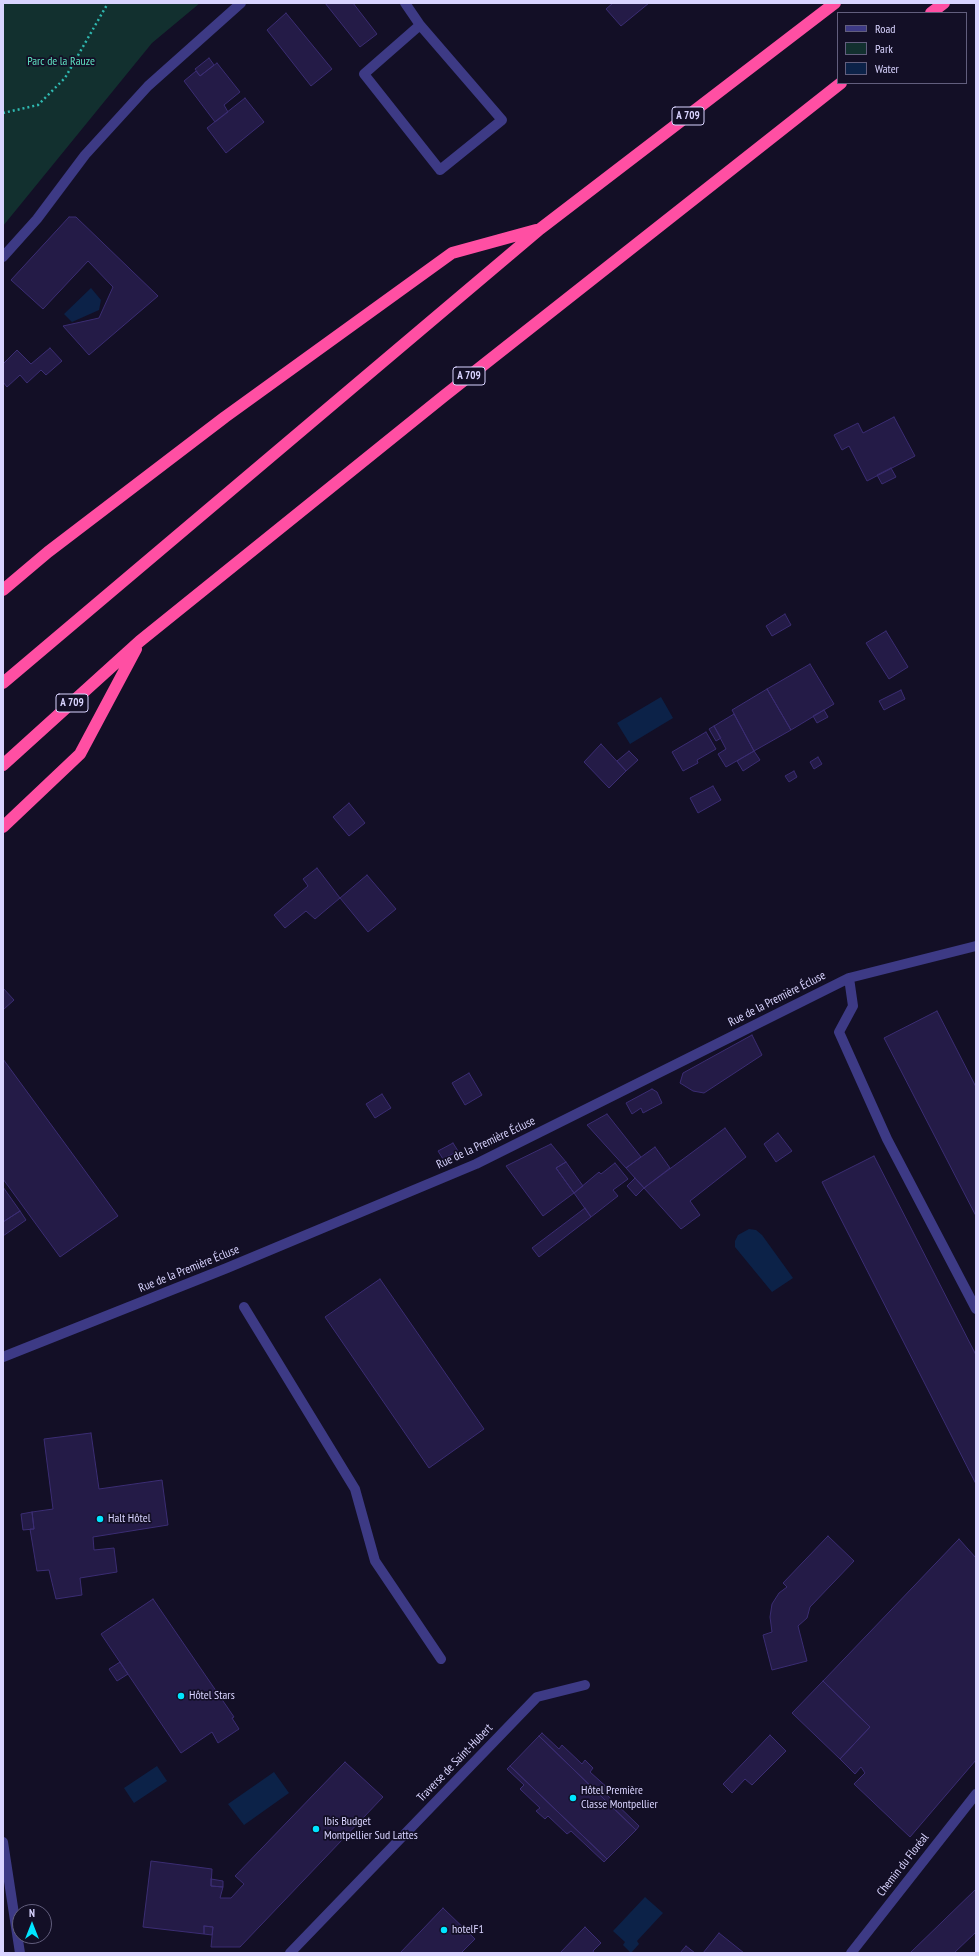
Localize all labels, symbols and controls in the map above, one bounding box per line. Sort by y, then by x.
legend [837,12,967,84]
text: Road [875,21,895,36]
text: Park [875,41,893,56]
park label: Parc de la Rauze [27,55,95,69]
text: Water [875,61,899,76]
road number: A 709 [672,107,704,125]
road number: A 709 [453,367,485,385]
road number: A 709 [56,694,88,712]
street label: Rue de la Première Écluse [726,968,828,1030]
street label: Rue de la Première Écluse [434,1114,538,1172]
street label: Rue de la Première Écluse [137,1242,241,1296]
place label: Halt Hôtel [108,1512,150,1526]
marker: Halt Hôtel [95,1514,105,1524]
place label: Hôtel Stars [189,1689,235,1703]
marker: Hôtel Stars [176,1691,186,1701]
street label: Traverse de Saint-Hubert [414,1721,496,1805]
place label: Hôtel Première Classe Montpellier [581,1784,658,1812]
marker: Hôtel Première Classe Montpellier [568,1793,578,1803]
place label: Ibis Budget Montpellier Sud Lattes [324,1815,418,1843]
marker: Ibis Budget Montpellier Sud Lattes [311,1824,321,1834]
street label: Chemin du Floréal [874,1831,932,1899]
north arrow [12,1904,52,1944]
text: N [29,1906,35,1920]
place label: hotelF1 [452,1923,484,1937]
marker: hotelF1 [439,1925,449,1935]

